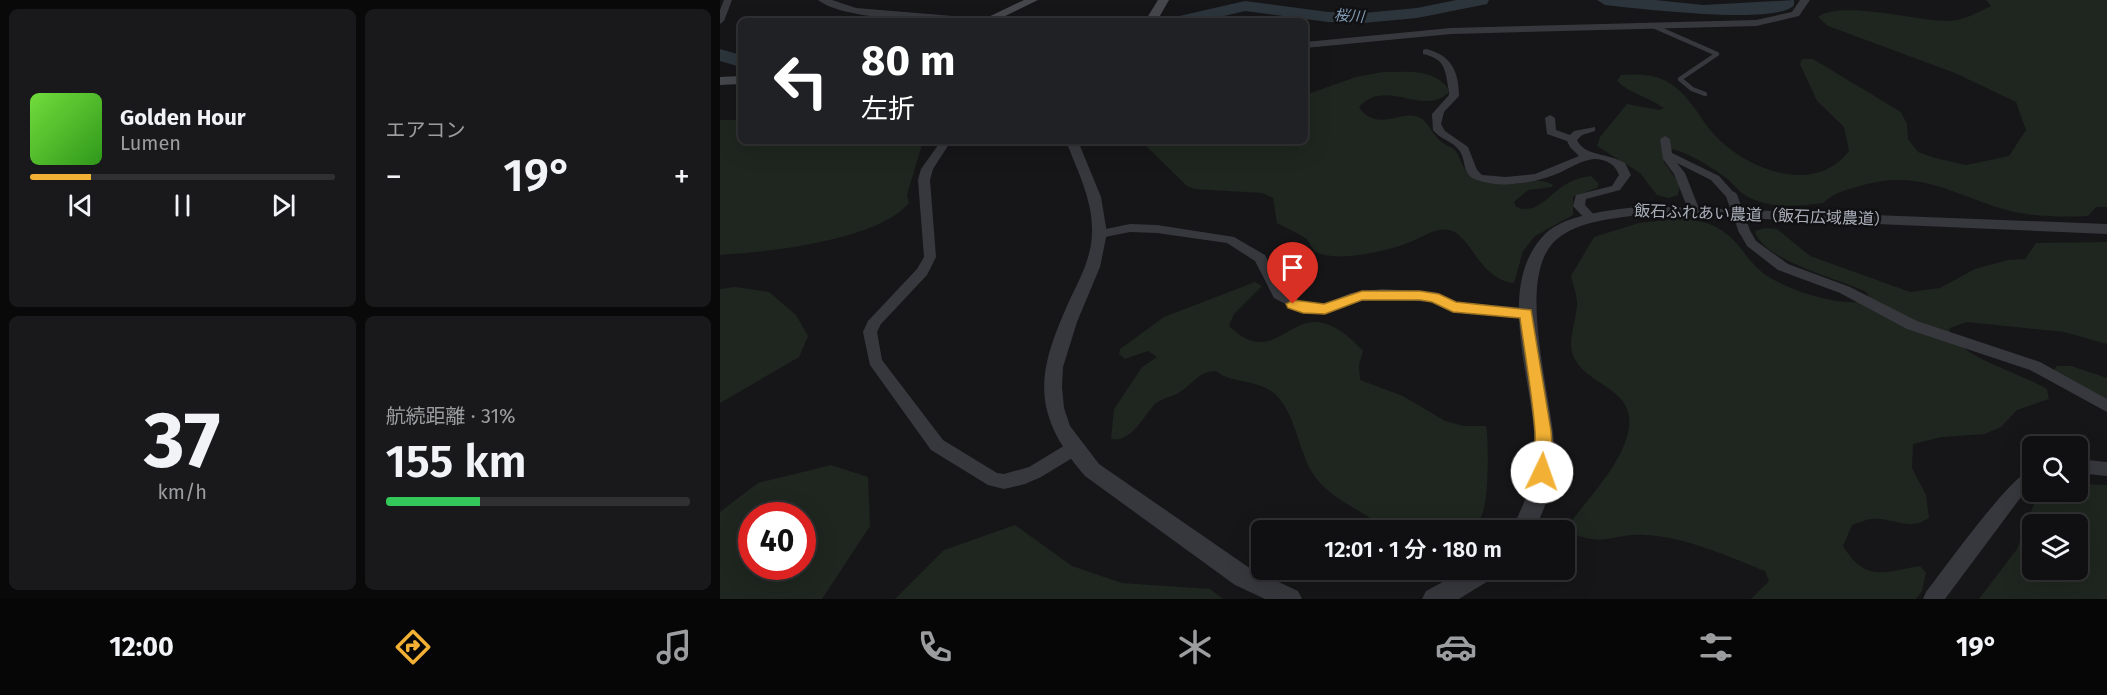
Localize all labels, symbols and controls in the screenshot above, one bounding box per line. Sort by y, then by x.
water label: 桜川 [1333,6,1367,26]
text: 80 m [861,36,955,86]
icon: left [762,42,840,120]
text: 左折 [861,93,915,125]
text: Golden Hour [120,104,246,131]
text: エアコン [386,118,466,142]
text: Lumen [120,131,181,155]
text: 19° [503,149,572,203]
text: − [386,157,402,197]
text: + [674,157,690,197]
icon: previous [64,189,97,222]
icon: pause [166,189,199,222]
icon: next [267,189,300,222]
street label: 飯石ふれあい農道（飯石広域農道） [1634,201,1890,229]
pin [1267,242,1318,304]
icon: arrive [1276,251,1309,284]
text: 37 [144,394,221,488]
text: 航続距離 · 31% [386,404,516,428]
text: 155 km [386,435,527,489]
map controls [2022,436,2088,580]
button: search [2022,436,2088,502]
position arrow [1510,440,1574,504]
text: km/h [158,480,207,504]
speed limit sign: 40 [738,502,816,580]
button: layers [2022,514,2088,580]
text: 12:01 · 1 分 · 180 m [1324,536,1502,563]
icon: directions [392,626,434,668]
icon: music [653,626,695,668]
icon: phone [914,626,956,668]
icon: climate [1174,626,1216,668]
icon: car [1435,626,1477,668]
icon: filters [1695,626,1737,668]
text: 12:00 [109,631,174,663]
text: 19° [1956,631,1998,663]

